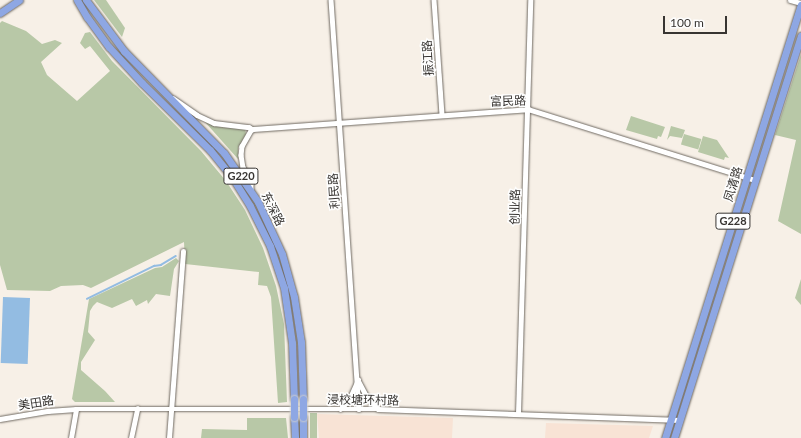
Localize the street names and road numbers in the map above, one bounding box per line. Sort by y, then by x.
street label: 振江路 [420,40,436,76]
street label: 富民路 [490,93,526,109]
street label: 凤清路 [721,165,745,203]
road number: G220 [223,167,259,185]
street label: 利民路 [326,173,342,209]
street label: 创业路 [507,189,523,225]
street label: 东深路 [258,190,288,228]
road number: G228 [715,212,751,230]
street label: 浸校塘环村路 [327,392,399,408]
street label: 美田路 [17,393,55,413]

